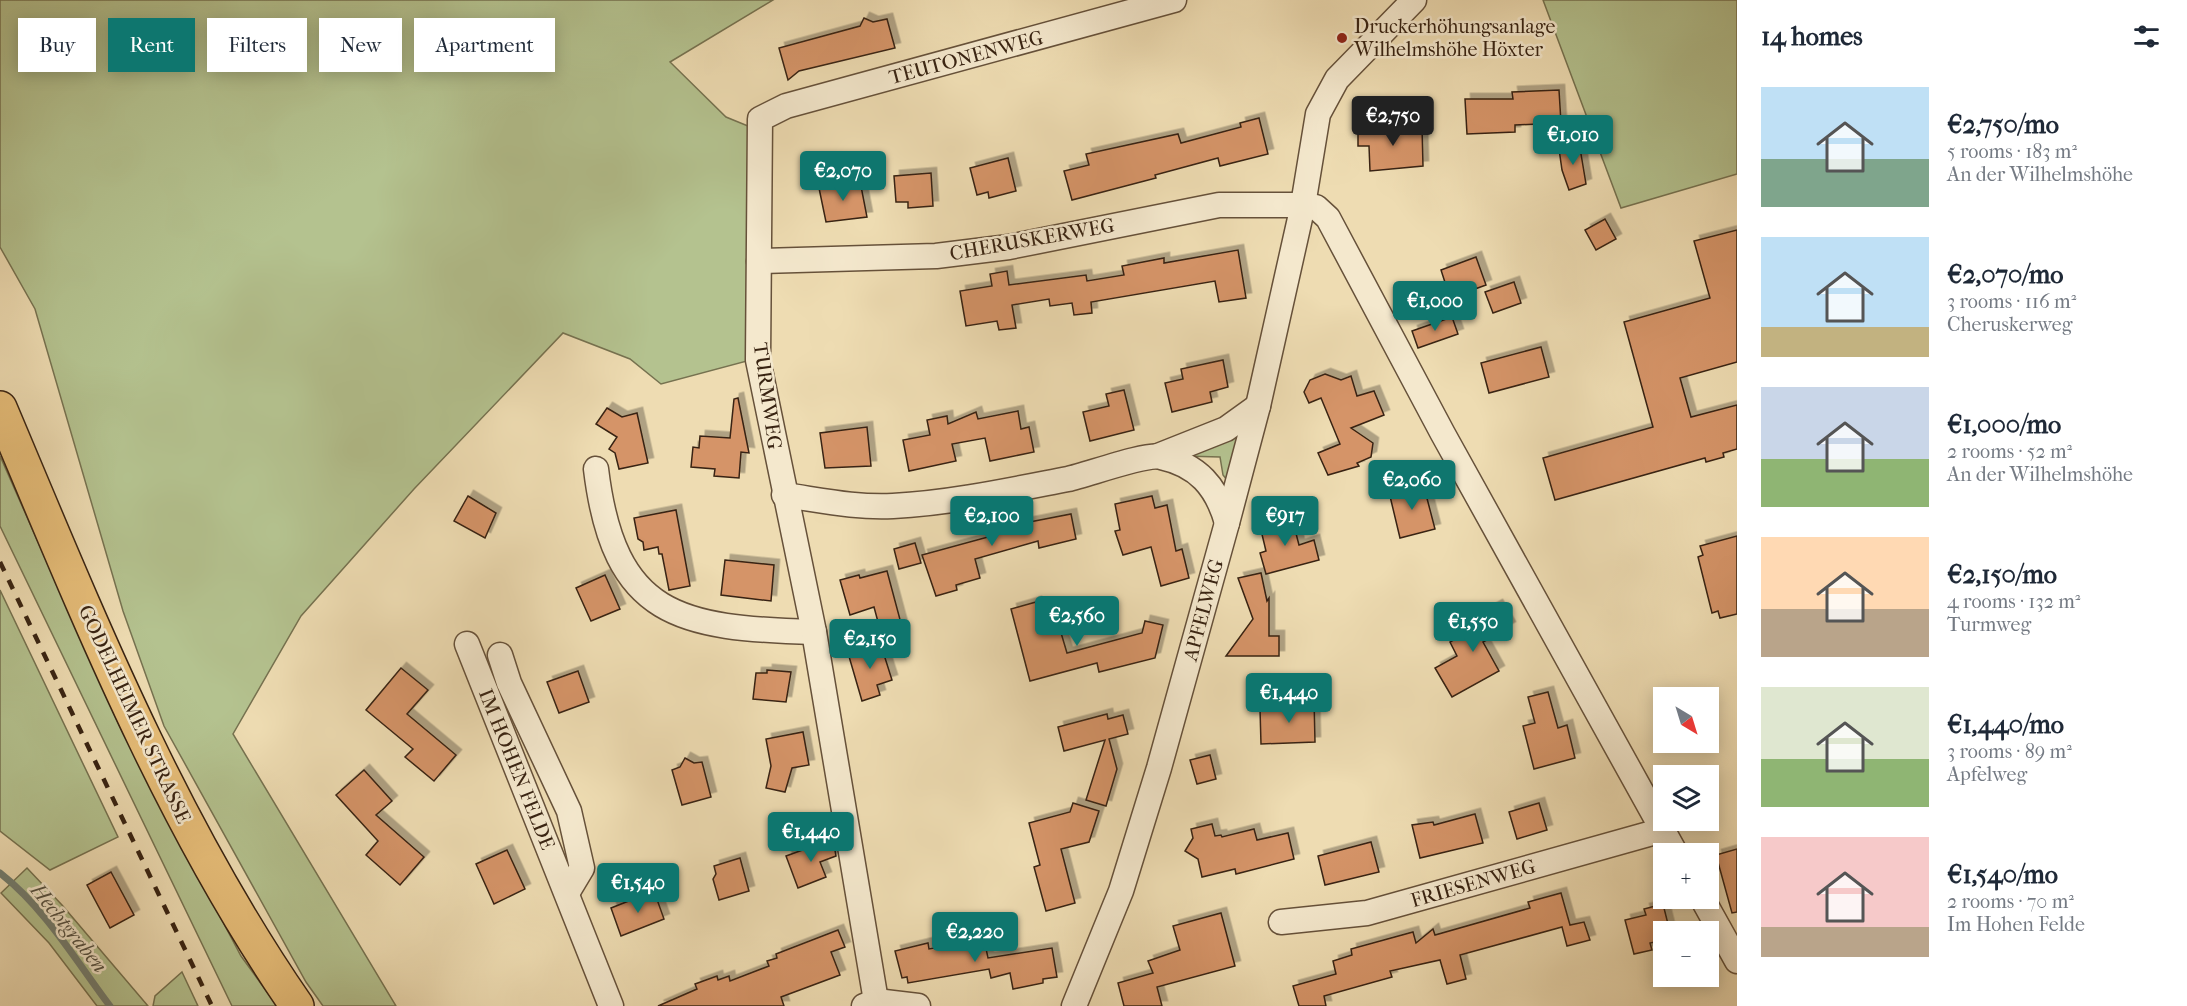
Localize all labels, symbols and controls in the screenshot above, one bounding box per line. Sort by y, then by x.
place label: Druckerhöhungsanlage Wilhelmshöhe Höxter [1353,15,1555,61]
chip: Buy [18,18,96,72]
chip: Rent [108,18,195,72]
chip: Filters [207,18,307,72]
chip: New [319,18,402,72]
chip: Apartment [414,18,555,72]
icon: filters [2130,20,2163,53]
text: 14 homes [1761,21,1863,52]
street label: TEUTONENWEG [887,26,1046,89]
marker: Druckerhöhungsanlage Wilhelmshöhe Höxter [1335,31,1349,45]
pin: €2,750 [1344,96,1442,147]
text: €2,750 [1366,104,1420,127]
text: €2,750/mo [1947,109,2059,140]
icon: home [1809,111,1881,183]
pin: €1,010 [1524,115,1622,166]
text: €1,010 [1547,123,1599,146]
text: 5 rooms · 183 m² [1947,140,2077,163]
pin: €2,070 [794,151,892,202]
text: €2,070 [814,159,872,182]
text: An der Wilhelmshöhe [1947,163,2133,186]
street label: CHERUSKERWEG [948,214,1116,265]
text: €2,070/mo [1947,259,2063,290]
icon: home [1809,261,1881,333]
pin: €1,000 [1386,281,1484,332]
text: €1,000 [1407,289,1463,312]
text: 3 rooms · 116 m² [1947,290,2076,313]
text: Cheruskerweg [1947,313,2072,336]
street label: TURMWEG [749,341,786,451]
text: €1,000/mo [1947,409,2061,440]
icon: home [1809,411,1881,483]
text: 2 rooms · 52 m² [1947,440,2072,463]
pin: €2,060 [1363,460,1461,511]
text: An der Wilhelmshöhe [1947,463,2133,486]
text: €2,060 [1382,468,1442,491]
pin: €2,100 [943,496,1041,547]
pin: €917 [1249,496,1321,547]
text: €2,100 [964,504,1020,527]
text: €917 [1265,504,1305,527]
street label: APFELWEG [1179,557,1228,664]
text: €2,150/mo [1947,559,2057,590]
icon: home [1809,561,1881,633]
text: 4 rooms · 132 m² [1947,590,2080,613]
pin: €2,560 [1028,596,1126,647]
street label: GODELHEIMER STRASSE [74,601,195,827]
pin: €1,550 [1424,602,1522,653]
text: €2,560 [1049,604,1105,627]
text: €1,550 [1448,610,1498,633]
text: Turmweg [1947,613,2031,636]
pin: €2,150 [821,619,919,670]
text: €2,150 [844,627,896,650]
pin: €1,440 [1240,673,1338,724]
text: €1,440 [1260,681,1318,704]
street label: IM HOHEN FELDE [474,685,559,853]
north arrow [1653,687,1719,753]
map controls [1653,687,1719,987]
text: €1,440/mo [1947,709,2064,740]
icon: home [1809,711,1881,783]
text: 3 rooms · 89 m² [1947,740,2072,763]
text: Apfelweg [1947,763,2027,786]
button: layers [1653,765,1719,831]
pin: €1,440 [762,812,860,863]
text: €1,440 [782,820,840,843]
button: + [1653,843,1719,909]
street label: FRIESENWEG [1408,855,1538,912]
text: €1,540/mo [1947,859,2058,890]
icon: home [1809,861,1881,933]
pin: €1,540 [589,863,687,914]
text: €1,540 [611,871,665,894]
water label: Hechtgraben [25,878,112,978]
text: 2 rooms · 70 m² [1947,890,2074,913]
pin: €2,220 [926,912,1024,963]
text: Im Hohen Felde [1947,913,2085,936]
text: €2,220 [946,920,1004,943]
button: − [1653,921,1719,987]

